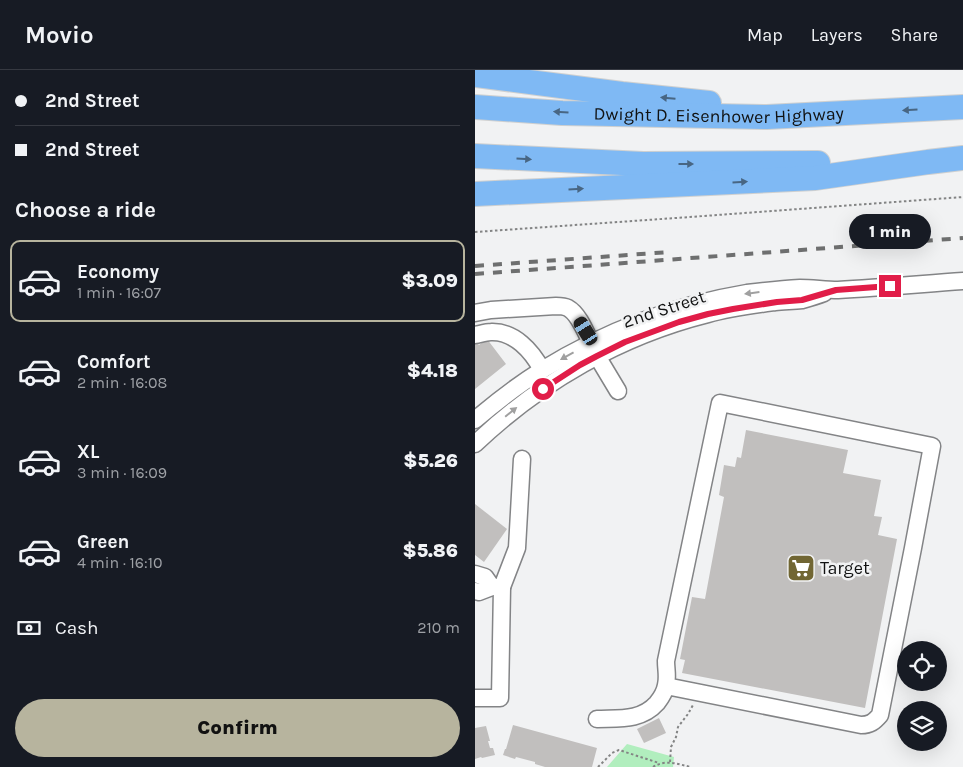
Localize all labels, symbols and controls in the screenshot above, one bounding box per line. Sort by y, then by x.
text: Movio [25,21,94,49]
text: Map [747,24,783,46]
text: Layers [811,24,863,46]
text: Share [891,24,938,46]
text: 2nd Street [45,90,140,112]
one-way arrow [659,94,675,102]
street label: Dwight D. Eisenhower Highway [593,102,845,128]
one-way arrow [902,106,918,114]
one-way arrow [552,108,568,116]
text: 2nd Street [45,139,140,161]
one-way arrow [516,155,532,163]
one-way arrow [678,160,694,168]
one-way arrow [732,177,748,185]
one-way arrow [568,185,584,193]
text: Choose a ride [15,197,156,223]
callout: 1 min [849,214,931,248]
text: 1 min [869,222,911,241]
icon: car [17,259,62,304]
text: Economy [77,261,159,283]
text: $3.09 [401,270,458,292]
route end [879,275,901,297]
text: 1 min · 16:07 [77,283,161,302]
street label: 2nd Street [620,285,708,333]
one-way arrow [744,289,760,297]
car [571,314,600,348]
icon: car [17,349,62,394]
text: Comfort [77,351,151,373]
one-way arrow [560,352,573,361]
text: $4.18 [407,360,458,382]
text: 2 min · 16:08 [77,373,167,392]
route start [532,378,554,400]
one-way arrow [505,406,518,417]
icon: car [17,439,62,484]
text: XL [77,441,99,463]
text: $5.26 [403,450,458,472]
text: 3 min · 16:09 [77,463,167,482]
icon: car [17,529,62,574]
text: Green [77,531,129,553]
text: $5.86 [402,540,458,562]
text: 4 min · 16:10 [77,553,163,572]
supermarket icon: Target [786,553,816,583]
place label: Target [820,557,870,579]
icon: cash [15,614,43,642]
text: Cash [55,617,99,639]
text: 210 m [417,618,460,637]
map controls [897,641,947,751]
button: locate [897,641,947,691]
button: Confirm [15,699,460,757]
button: layers [897,701,947,751]

